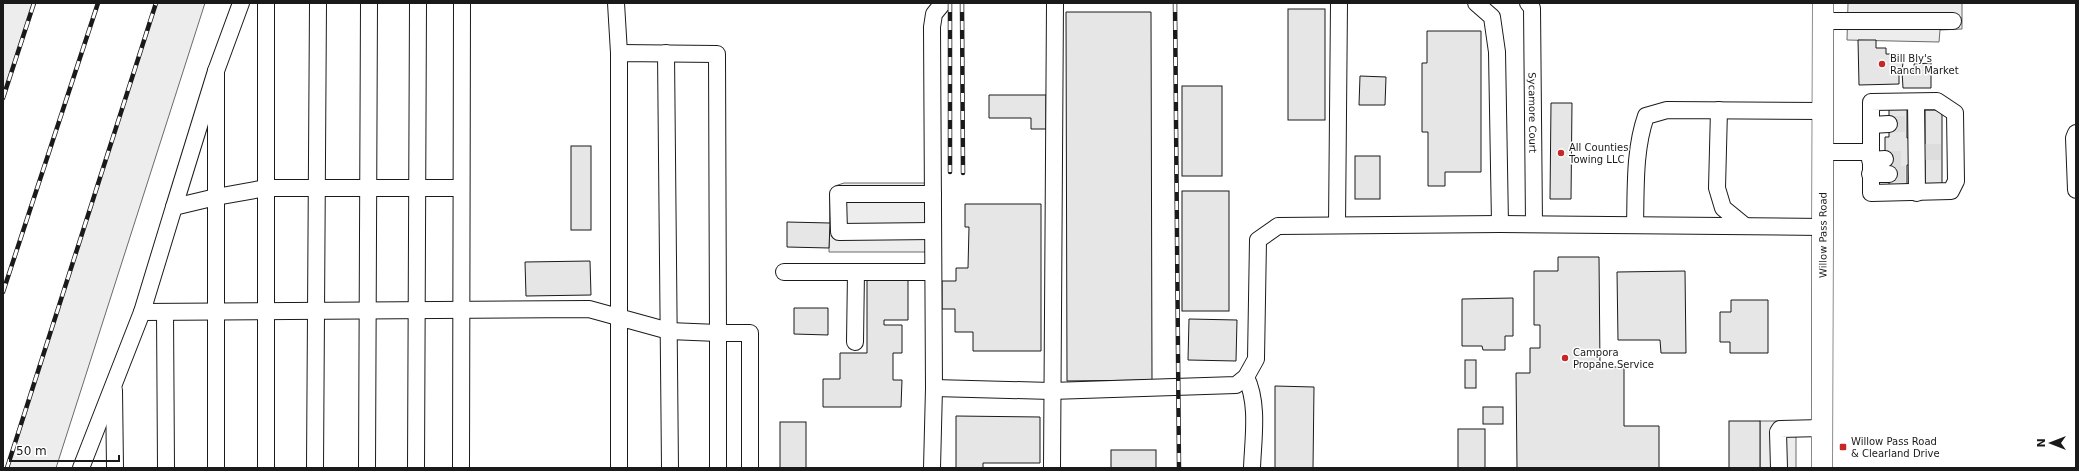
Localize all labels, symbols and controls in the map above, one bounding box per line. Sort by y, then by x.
place label: Bill Bly's Ranch Market [1890,53,1959,76]
marker: Bill Bly's Ranch Market [1877,59,1887,69]
street label: Sycamore Court [1527,72,1538,153]
place label: All Counties Towing LLC [1568,142,1628,165]
marker: All Counties Towing LLC [1556,148,1566,158]
street label: Willow Pass Road [1817,192,1829,278]
place label: Campora Propane Service [1573,347,1654,370]
marker: Campora Propane Service [1560,353,1570,363]
north arrow [2031,423,2071,463]
place label: Willow Pass Road & Clearland Drive [1851,436,1940,459]
scale bar [10,437,119,463]
text: N [2035,438,2048,448]
marker: Willow Pass Road & Clearland Drive [1838,442,1848,452]
text: 50 m [16,444,47,458]

